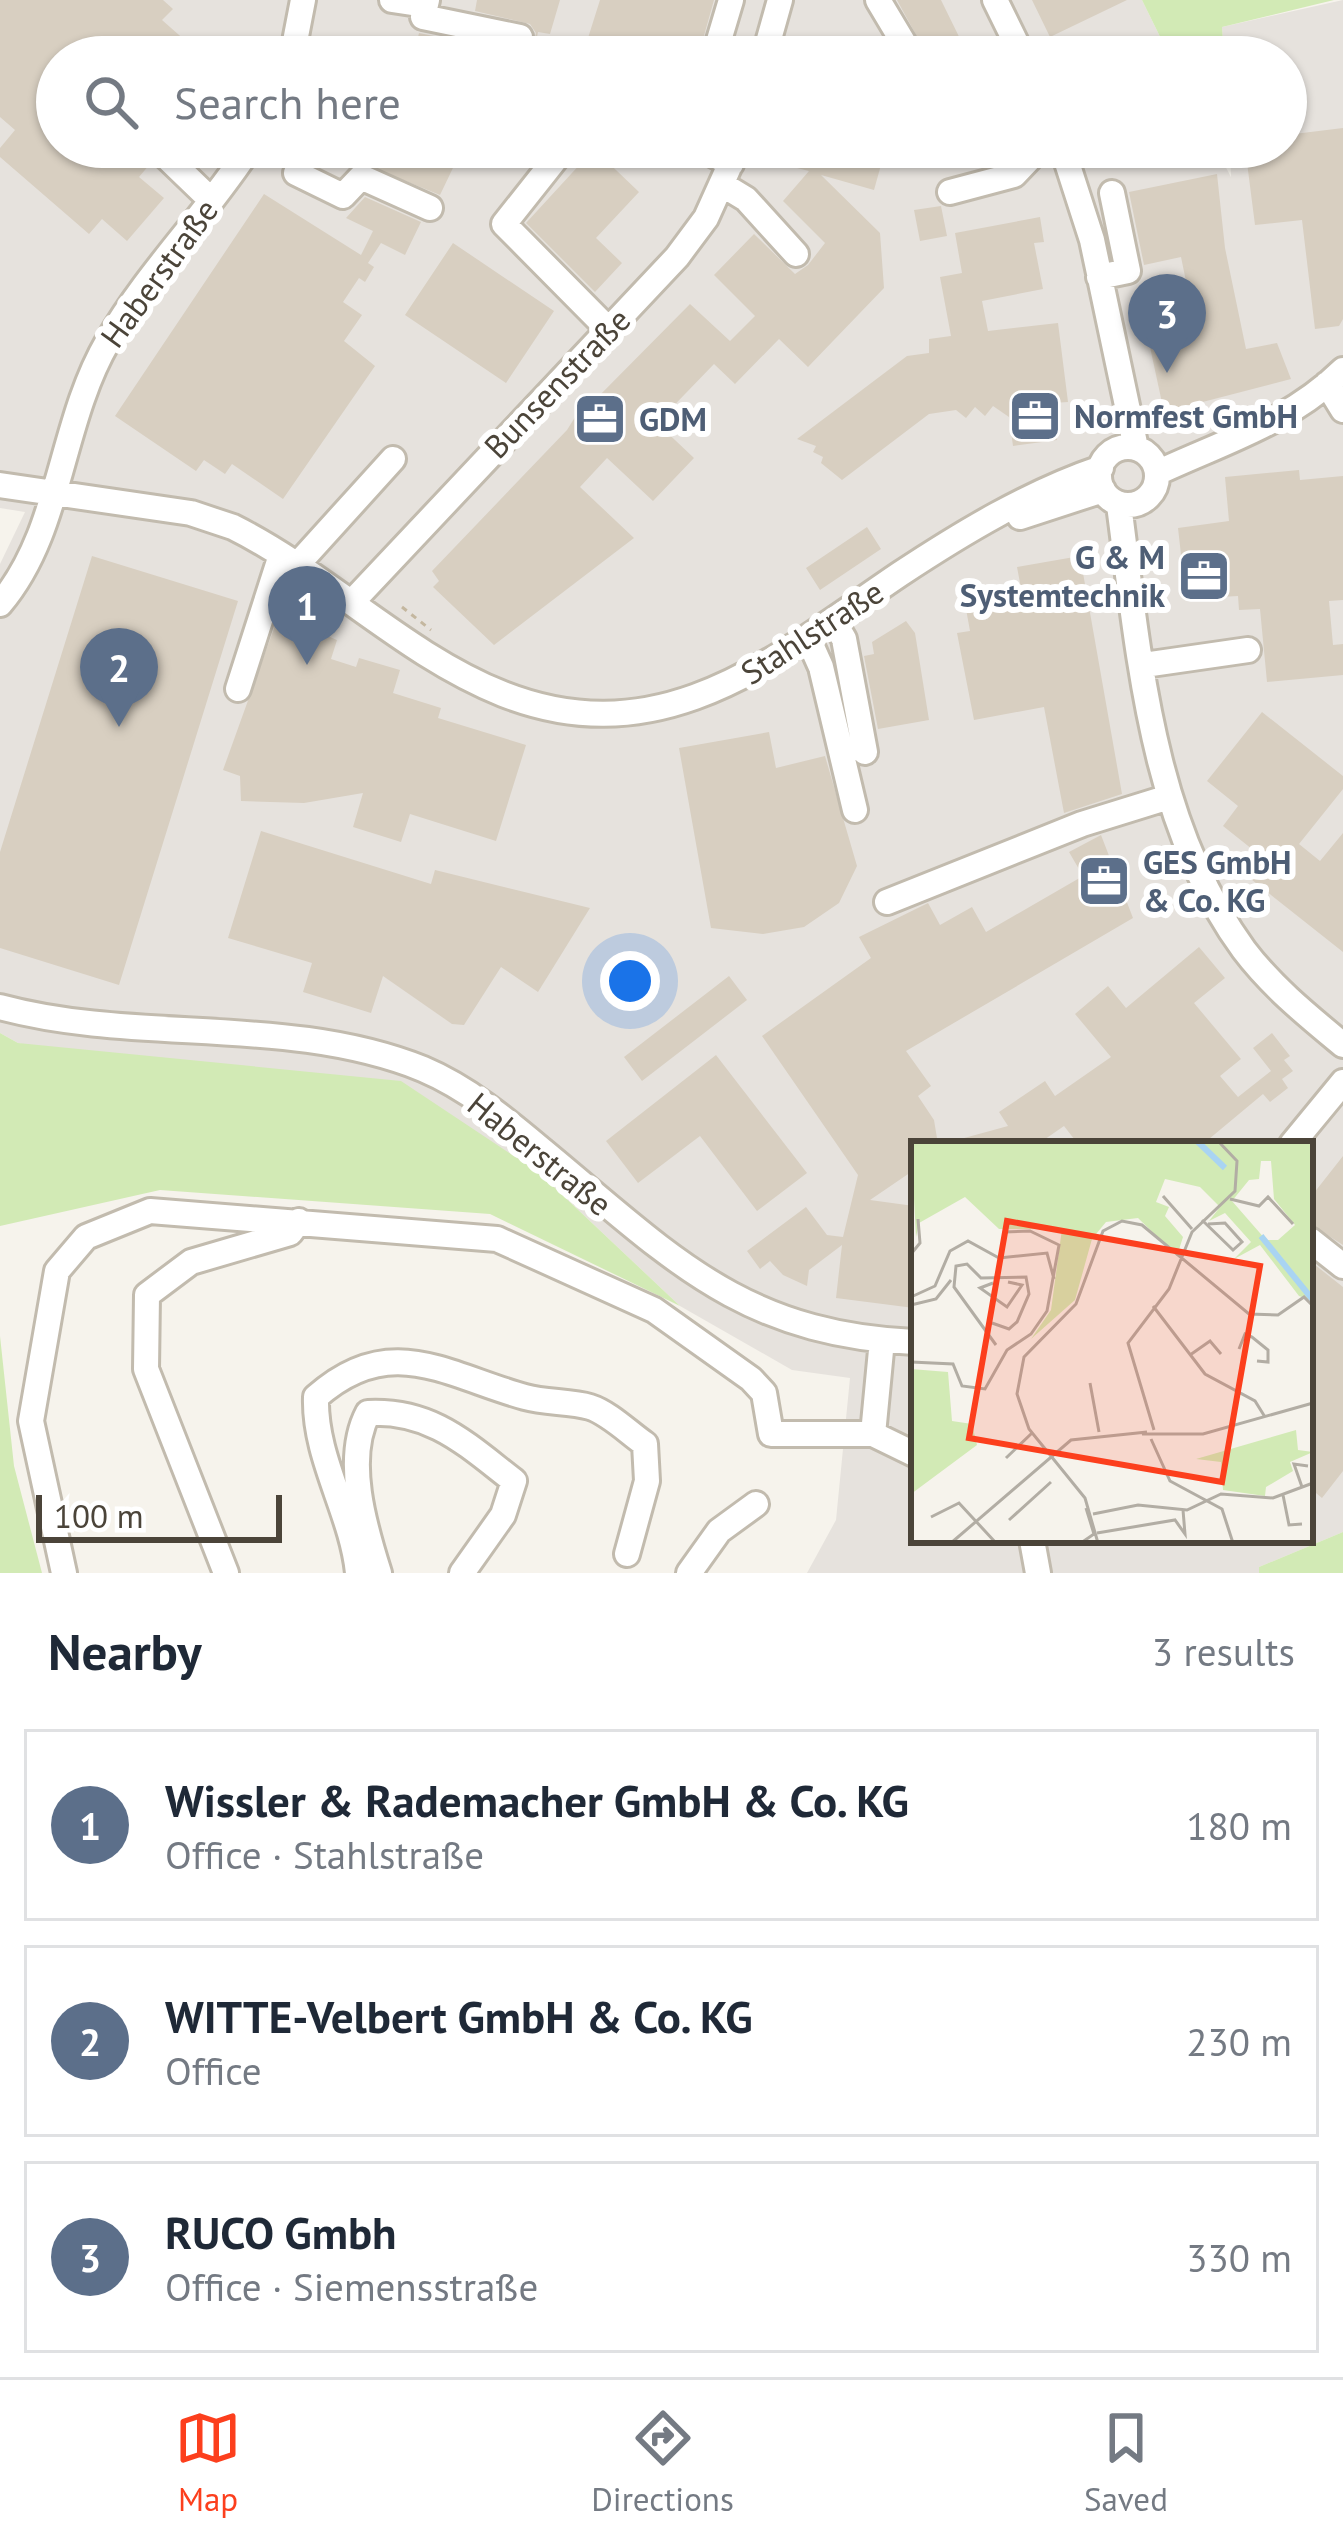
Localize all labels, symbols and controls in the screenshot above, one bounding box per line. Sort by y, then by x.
search box [36,36,1307,168]
icon: search [78,69,144,135]
text: Search here [174,73,401,131]
street label: Haberstraße [90,190,227,355]
pin: 3 [1128,274,1206,373]
street label: Bunsenstraße [474,298,639,467]
office icon: Normfest GmbH [1007,388,1063,444]
office icon: GDM [572,391,628,447]
place label: Normfest GmbH [1074,394,1298,437]
place label: GDM [639,397,707,440]
place label: G & M Systemtechnik [960,535,1166,616]
office icon: G & M Systemtechnik [1176,548,1232,604]
pin: 1 [268,566,346,665]
street label: Stahlstraße [732,570,891,694]
pin: 2 [80,628,158,727]
place label: GES GmbH & Co. KG [1143,840,1292,921]
office icon: GES GmbH & Co. KG [1076,853,1132,909]
your location [600,951,660,1011]
street label: Haberstraße [459,1082,621,1225]
inset map [911,1141,1313,1543]
scale bar [36,1489,282,1542]
text: 100 m [54,1494,144,1537]
text: Nearby [48,1618,202,1684]
text: 3 results [1152,1626,1295,1677]
text: Wissler & Rademacher GmbH & Co. KG [165,1771,909,1829]
text: 1 [79,1800,101,1851]
text: 180 m [1186,1800,1292,1851]
text: Office · Stahlstraße [165,1829,484,1880]
text: WITTE-Velbert GmbH & Co. KG [165,1987,753,2045]
text: 2 [79,2016,101,2067]
text: 230 m [1186,2016,1292,2067]
text: Office [165,2045,262,2096]
text: RUCO Gmbh [165,2203,397,2261]
text: 3 [79,2232,101,2283]
text: 330 m [1186,2232,1292,2283]
text: Office · Siemensstraße [165,2261,538,2312]
tab: Map [175,2405,241,2520]
tab: Directions [591,2405,734,2520]
tab: Saved [1084,2405,1168,2520]

